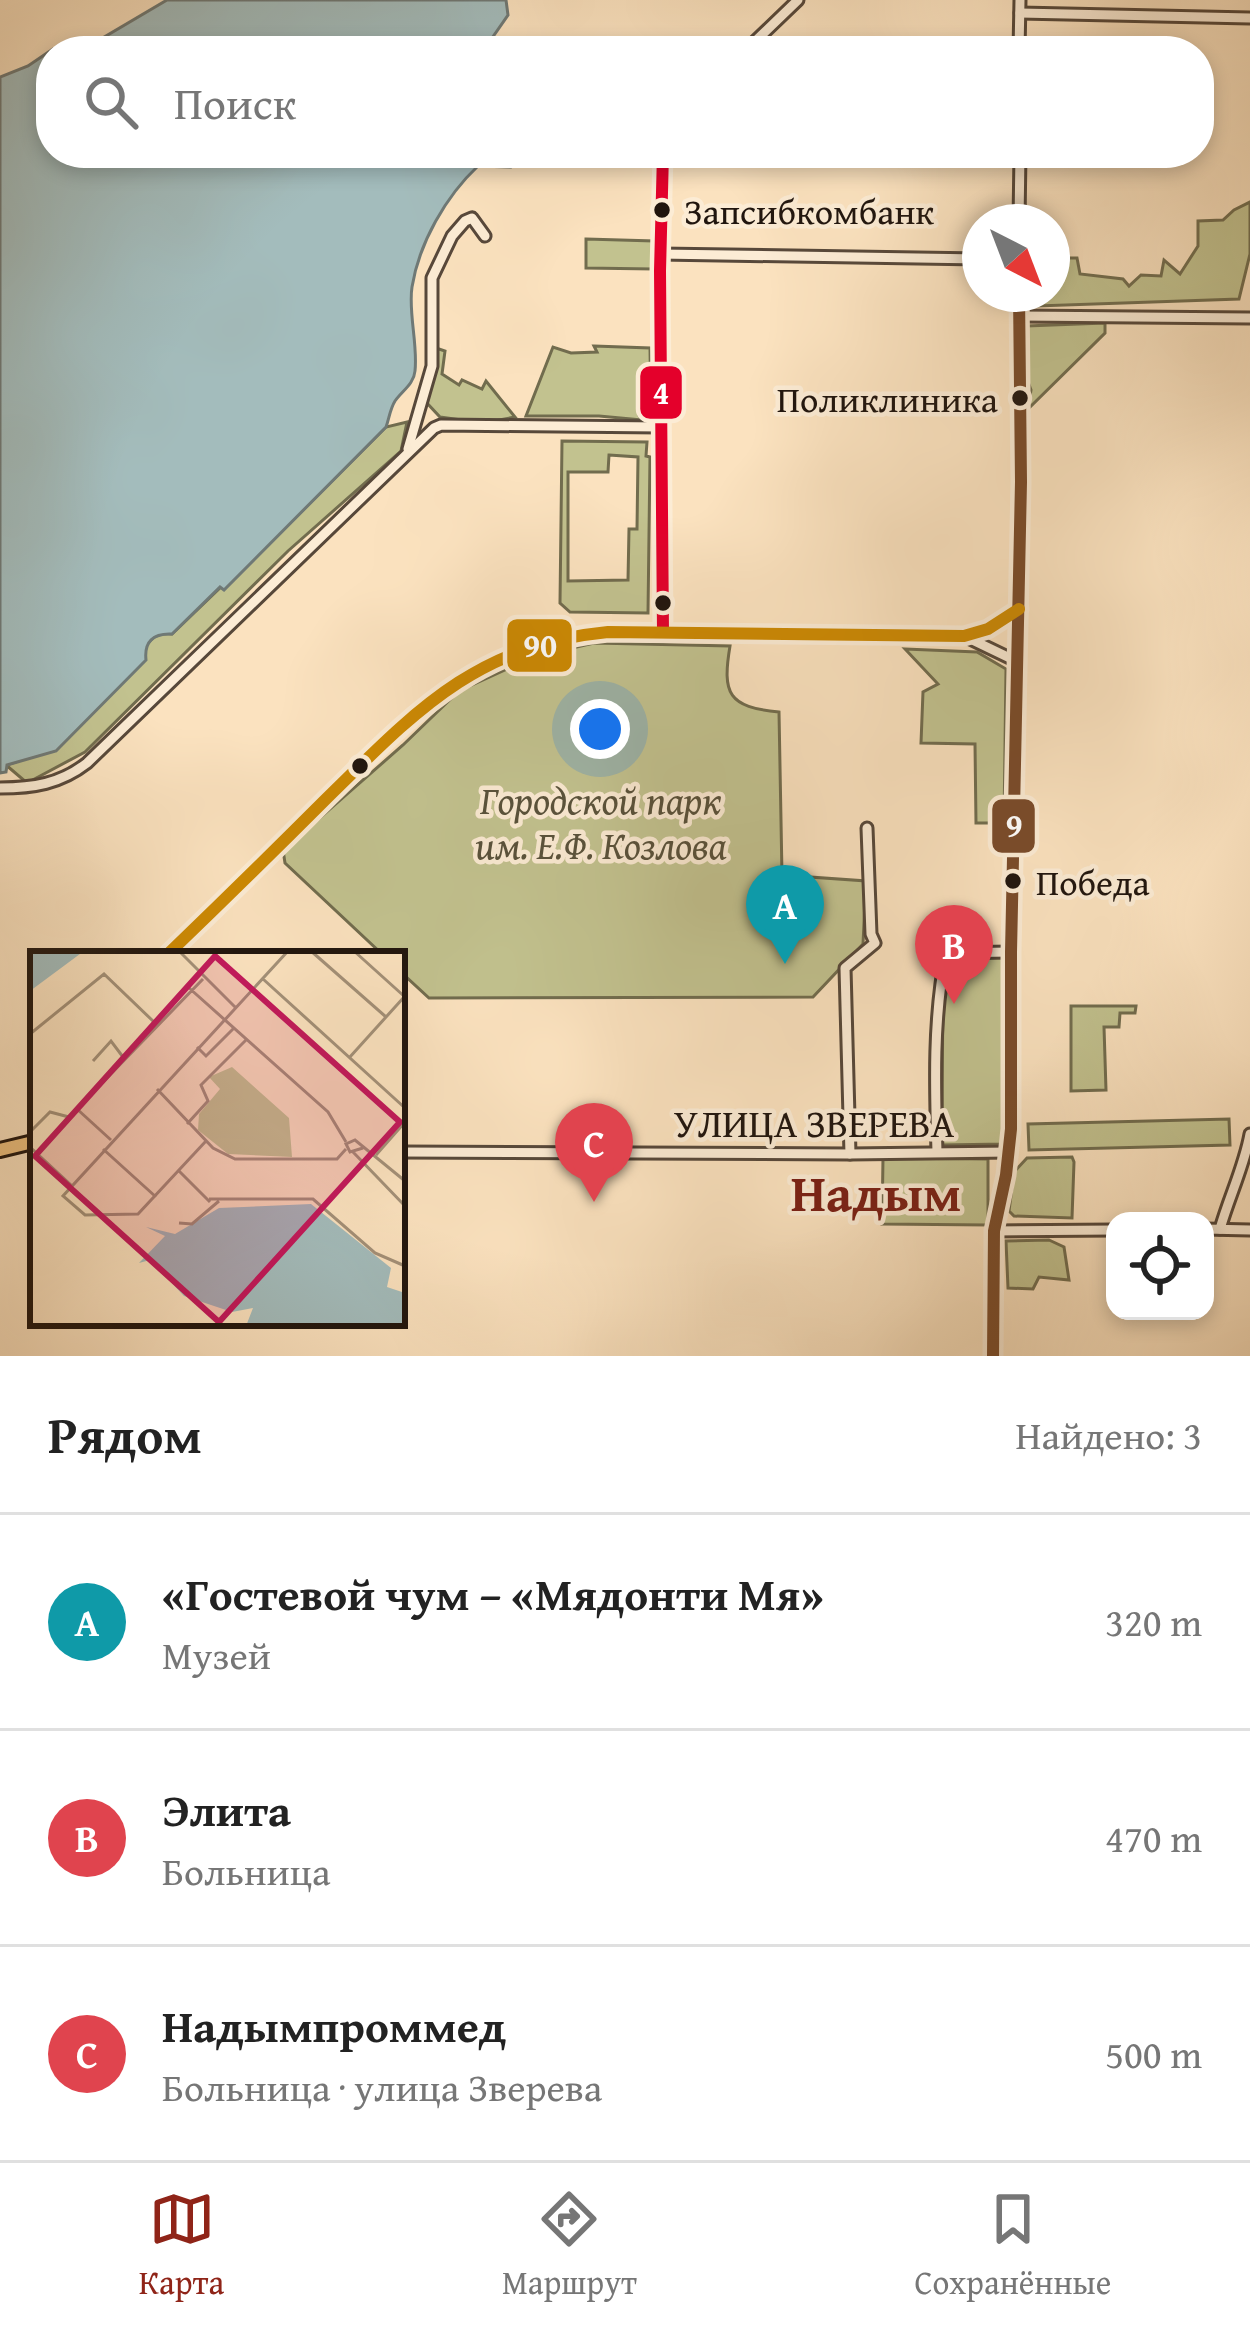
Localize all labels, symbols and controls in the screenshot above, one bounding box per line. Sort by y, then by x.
search box [36,36,1214,168]
icon: search [78,69,144,135]
text: Поиск [174,70,296,135]
place label: Запсибкомбанк [684,184,934,237]
marker: Запсибкомбанк [651,199,673,221]
north arrow [962,204,1070,312]
line badge: 4 [638,364,684,421]
text: 4 [652,368,670,416]
place label: Поликлиника [777,372,998,425]
marker: Поликлиника [1009,387,1031,409]
unlabelled marker [652,592,674,614]
line badge: 90 [505,617,574,674]
text: 90 [523,621,557,669]
your location [570,699,630,759]
unlabelled marker [349,755,371,777]
park label: Городской парк им. Е.Ф. Козлова [475,771,727,873]
line badge: 9 [990,797,1037,855]
text: 9 [1005,801,1023,849]
place label: Победа [1036,855,1150,908]
pin: A [746,865,824,964]
marker: Победа [1002,870,1024,892]
pin: B [915,905,993,1004]
inset map [30,951,405,1326]
street label: УЛИЦА ЗВЕРЕВА [674,1094,955,1151]
pin: C [555,1103,633,1202]
district label: Надым [791,1155,961,1230]
map controls [1106,1212,1214,1320]
button: locate [1106,1212,1214,1320]
text: Рядом [48,1397,202,1472]
text: Найдено: 3 [1015,1406,1202,1463]
text: «Гостевой чум – «Мядонти Мя» [162,1561,824,1626]
text: A [75,1593,99,1650]
text: 320 m [1105,1593,1202,1650]
text: Музей [162,1626,271,1683]
text: Элита [162,1777,291,1842]
text: B [75,1809,99,1866]
text: 470 m [1105,1809,1202,1866]
text: Больница [162,1842,330,1899]
text: Надымпроммед [162,1993,506,2058]
text: C [76,2025,98,2082]
text: 500 m [1105,2025,1202,2082]
text: Больница · улица Зверева [162,2058,602,2115]
tab: Карта [139,2186,224,2306]
tab: Маршрут [502,2186,637,2306]
tab: Сохранённые [915,2186,1111,2306]

